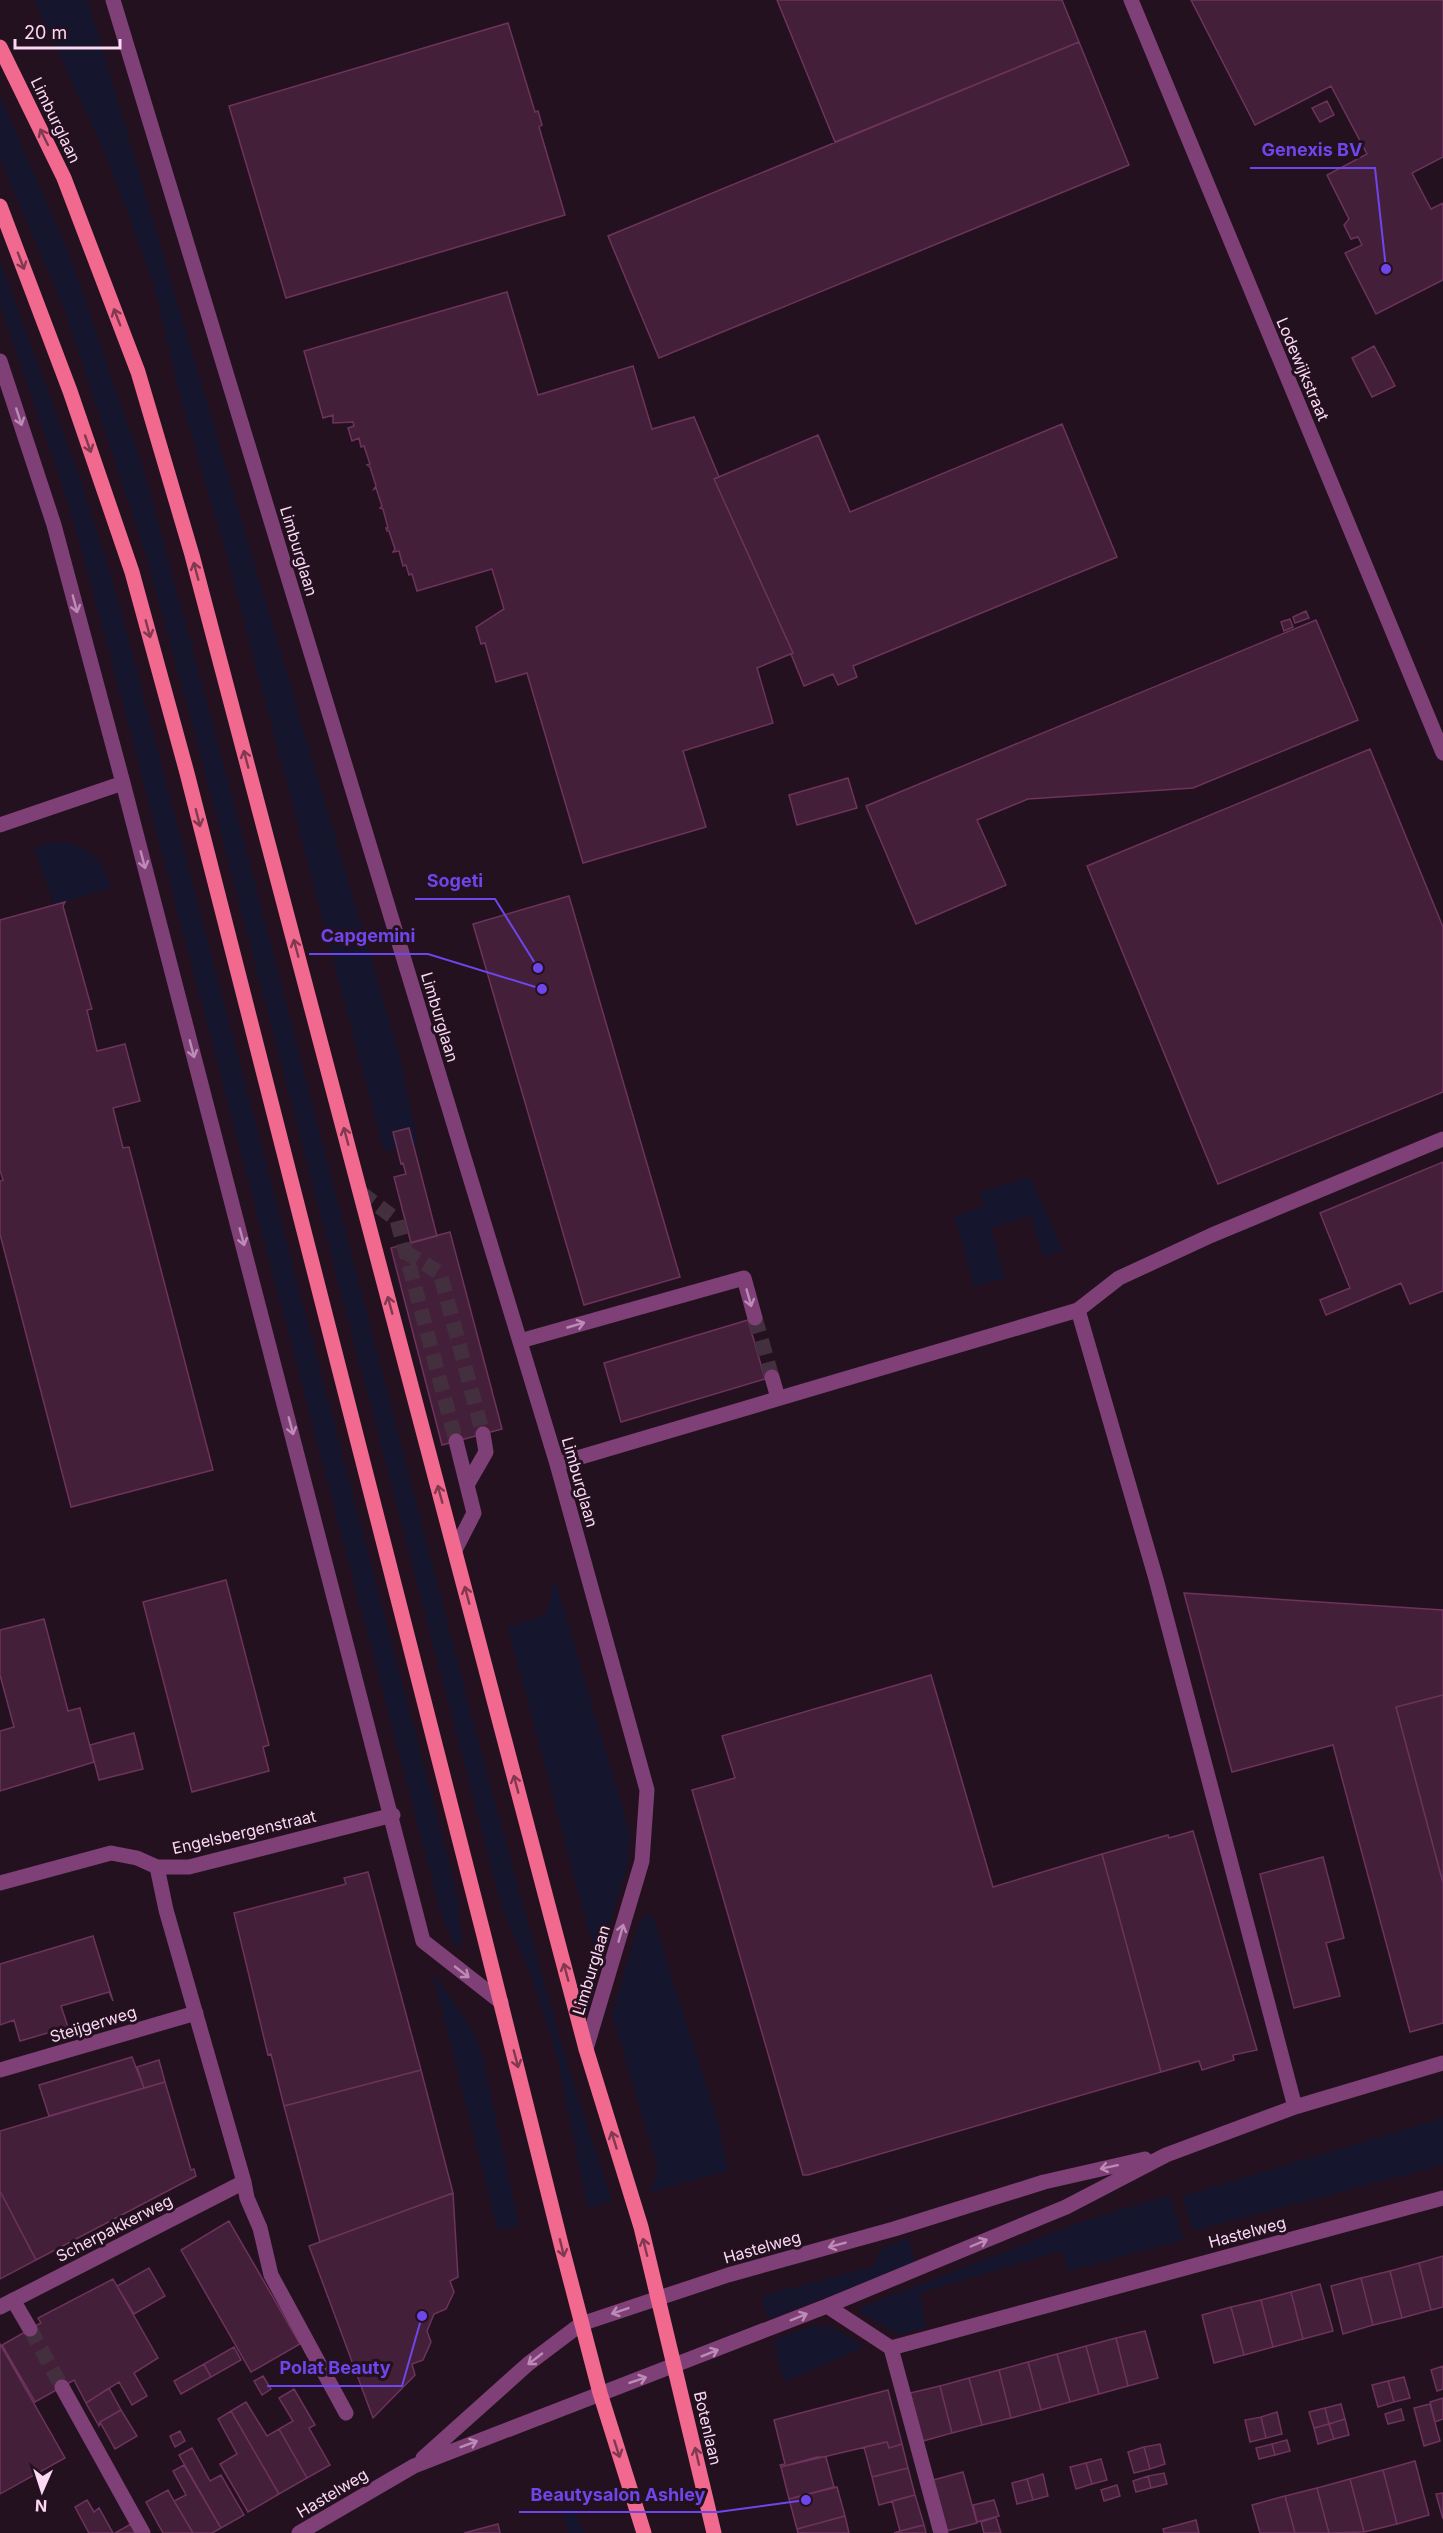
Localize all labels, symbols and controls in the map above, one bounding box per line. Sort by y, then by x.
scale bar [15,12,120,50]
text: 20 m [24,22,67,43]
street label: Limburglaan [27,74,85,166]
one-way arrow [38,128,50,146]
callout: Genexis BV [1250,132,1375,168]
text: Genexis BV [1262,139,1362,160]
one-way arrow [16,251,27,270]
one-way arrow [111,309,122,327]
street label: Lodewijkstraat [1272,314,1334,424]
one-way arrow [14,407,25,426]
one-way arrow [84,434,95,453]
street label: Limburglaan [276,504,322,598]
one-way arrow [190,562,202,581]
one-way arrow [70,594,81,613]
one-way arrow [142,620,154,639]
one-way arrow [240,750,252,769]
one-way arrow [193,808,205,827]
one-way arrow [138,850,149,869]
callout: Sogeti [415,863,495,899]
text: Sogeti [427,870,483,891]
callout: Capgemini [309,918,428,954]
text: Capgemini [321,925,415,946]
one-way arrow [290,939,301,958]
street label: Limburglaan [417,970,463,1064]
one-way arrow [187,1039,199,1058]
one-way arrow [340,1127,351,1146]
one-way arrow [236,1228,248,1247]
one-way arrow [744,1288,755,1307]
one-way arrow [384,1296,396,1315]
one-way arrow [566,1318,585,1330]
one-way arrow [286,1416,297,1435]
street label: Limburglaan [558,1435,602,1529]
one-way arrow [434,1485,445,1504]
one-way arrow [460,1586,472,1605]
one-way arrow [510,1775,522,1794]
street label: Engelsbergenstraat [170,1806,318,1858]
street label: Limburglaan [568,1923,614,2017]
one-way arrow [616,1924,627,1943]
one-way arrow [560,1963,571,1982]
one-way arrow [454,1965,470,1978]
street label: Steijgerweg [47,2001,139,2047]
one-way arrow [510,2049,522,2068]
one-way arrow [608,2131,619,2150]
one-way arrow [1100,2162,1119,2174]
street label: Scherpakkerweg [52,2190,176,2266]
street label: Hastelweg [1206,2212,1288,2252]
street label: Hastelweg [721,2226,803,2268]
one-way arrow [639,2237,651,2256]
one-way arrow [969,2237,988,2248]
one-way arrow [556,2239,568,2258]
one-way arrow [828,2240,847,2251]
one-way arrow [611,2306,630,2317]
one-way arrow [789,2311,807,2322]
one-way arrow [700,2347,719,2358]
callout: Polat Beauty [267,2350,402,2386]
one-way arrow [527,2353,543,2366]
text: Polat Beauty [279,2357,391,2378]
one-way arrow [628,2373,646,2384]
street label: Botenlaan [690,2389,726,2467]
one-way arrow [459,2438,478,2449]
one-way arrow [612,2439,623,2458]
one-way arrow [690,2446,702,2465]
north arrow [12,2461,72,2521]
street label: Hastelweg [293,2464,371,2522]
callout: Beautysalon Ashley [519,2476,718,2512]
text: Beautysalon Ashley [531,2484,706,2505]
text: N [35,2496,48,2516]

